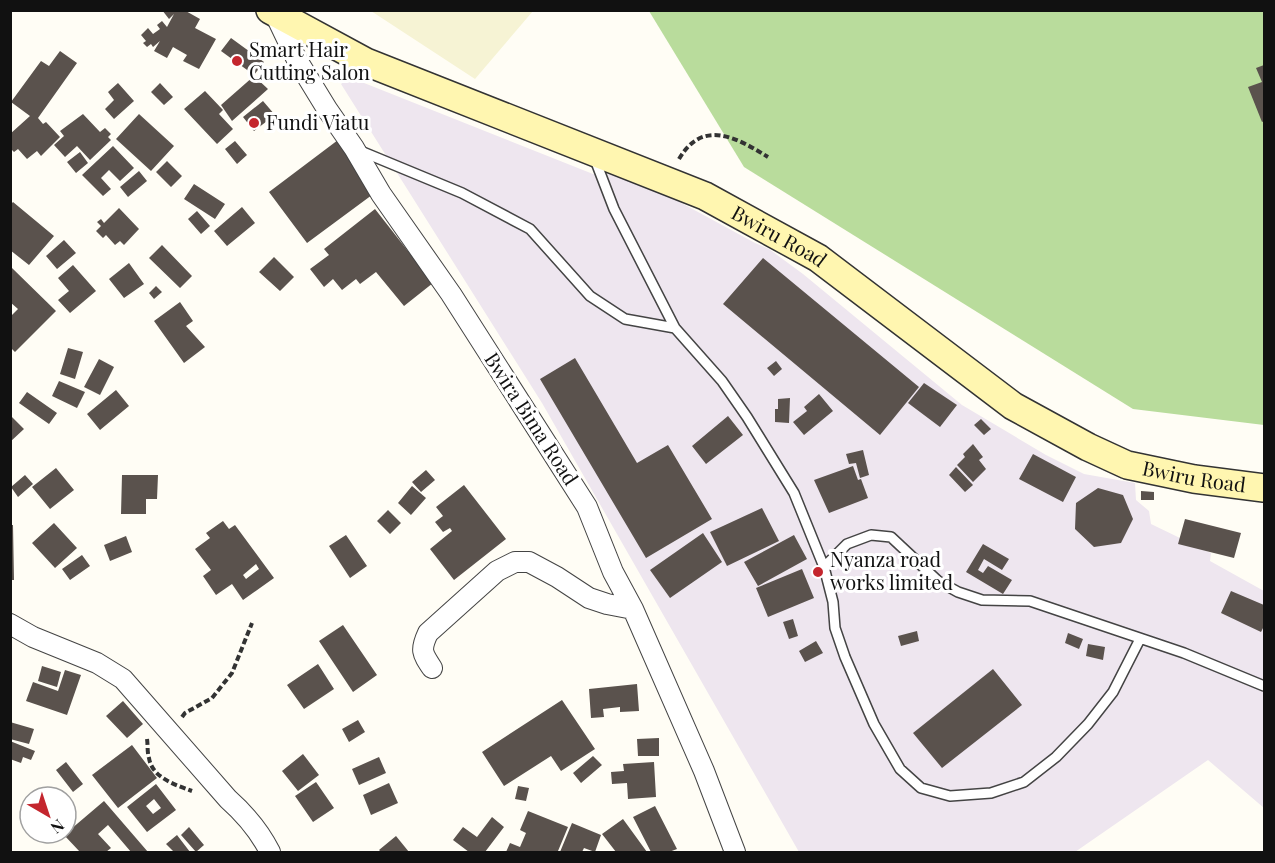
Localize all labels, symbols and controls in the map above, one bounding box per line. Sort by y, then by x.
place label: Smart Hair Cutting Salon [249,35,370,85]
marker: Smart Hair Cutting Salon [230,54,244,68]
place label: Fundi Viatu [266,108,370,135]
marker: Fundi Viatu [247,116,261,130]
street label: Bwiru Road [727,198,833,272]
street label: Bwira Bima Road [479,347,586,490]
street label: Bwiru Road [1140,454,1248,498]
place label: Nyanza road works limited [830,545,953,595]
marker: Nyanza road works limited [811,565,825,579]
north arrow [18,785,78,845]
text: N [46,815,69,839]

